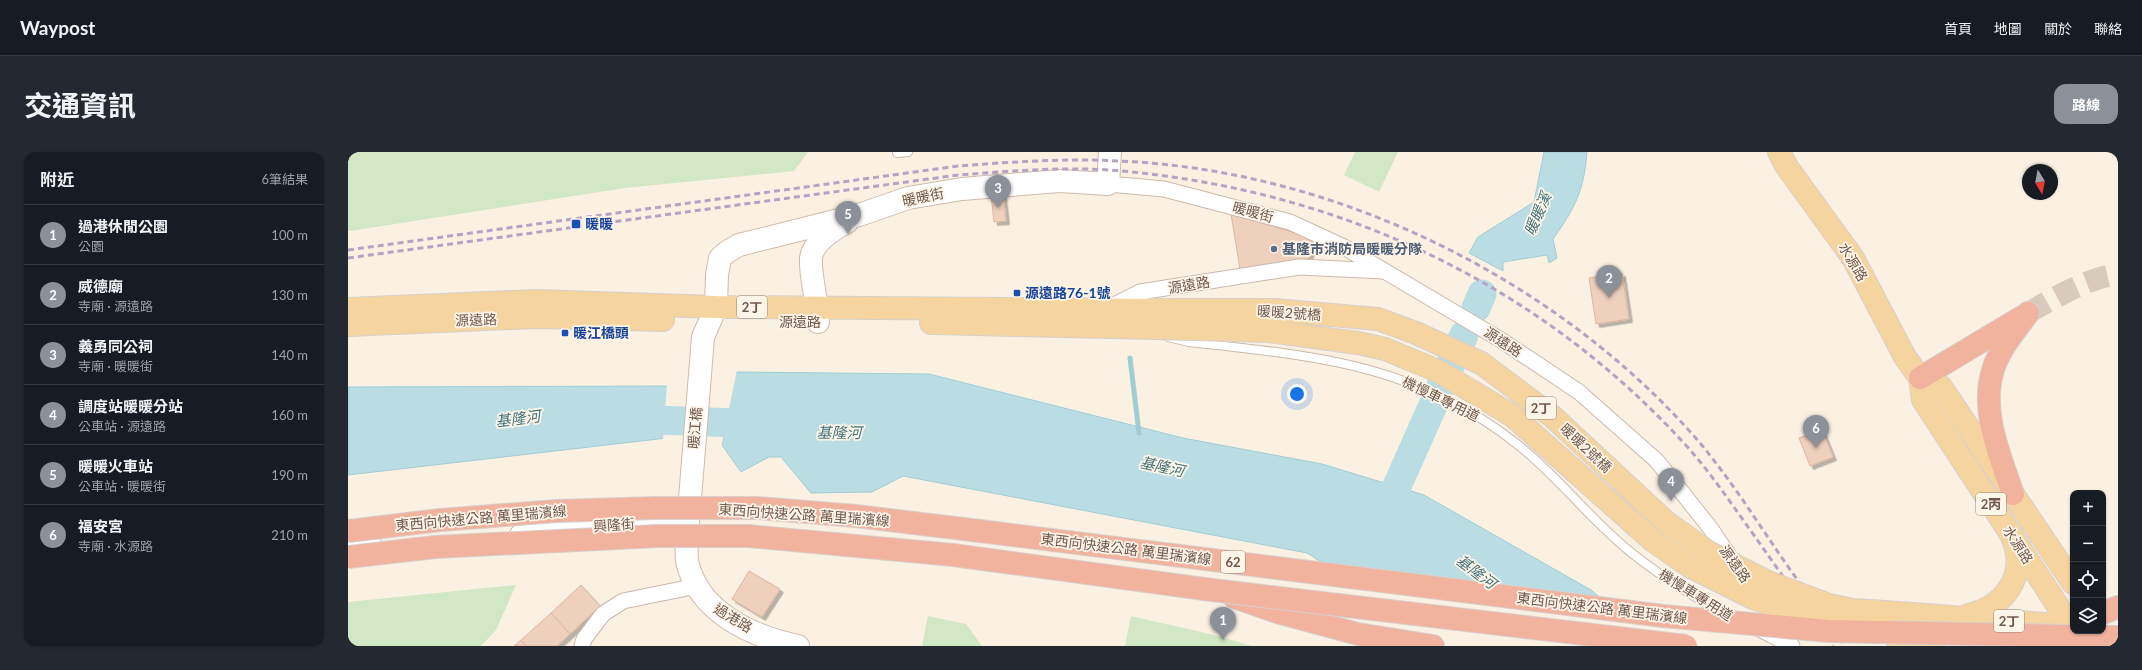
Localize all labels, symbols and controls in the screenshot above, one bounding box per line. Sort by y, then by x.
text: Waypost [20,16,95,39]
text: 首頁 [1944,20,1972,37]
text: 地圖 [1994,20,2022,37]
text: 關於 [2044,20,2072,37]
text: 聯絡 [2094,20,2122,37]
button: 路線 [2054,84,2118,124]
text: 交通資訊 [24,88,136,122]
north arrow [2022,164,2058,200]
text: 附近 [40,169,74,190]
text: 6筆結果 [261,171,308,187]
pin: 3 [985,175,1011,208]
street label: 暖暖街 [901,184,945,209]
water label: 暖暖溪 [1520,188,1555,238]
street label: 暖暖街 [1231,198,1276,225]
pin: 5 [835,201,861,234]
place label: 暖暖 [585,215,613,232]
text: 過港休閒公園 [78,217,168,235]
marker: 暖暖 [570,218,582,230]
text: 1 [49,227,57,243]
text: 100 m [271,227,308,243]
text: 公園 [78,238,104,254]
street label: 水源路 [1835,239,1872,284]
place label: 基隆市消防局暖暖分隊 [1282,240,1422,257]
marker: 基隆市消防局暖暖分隊 [1269,244,1279,254]
pin: 2 [1596,265,1622,298]
street label: 源遠路 [1167,273,1211,296]
text: 威德廟 [78,277,123,295]
place label: 源遠路76-1號 [1025,284,1111,301]
text: 2 [49,287,57,303]
text: 130 m [271,287,308,303]
marker: 源遠路76-1號 [1012,288,1022,298]
road number: 2丁 [737,296,767,318]
text: 寺廟 · 源遠路 [78,298,153,314]
street label: 暖暖2號橋 [1256,302,1322,323]
street label: 源遠路 [455,310,497,329]
street label: 源遠路 [779,313,821,330]
street label: 源遠路 [1481,323,1526,360]
place label: 暖江橋頭 [573,324,629,341]
marker: 暖江橋頭 [560,328,570,338]
text: 義勇同公祠 [78,337,153,355]
text: 3 [49,347,57,363]
text: 140 m [271,347,308,363]
text: 寺廟 · 暖暖街 [78,358,153,374]
street label: 機慢車專用道 [1400,372,1483,425]
your location [1287,384,1307,404]
text: 調度站暖暖分站 [78,397,183,415]
road number: 2丁 [1526,397,1556,419]
water label: 基隆河 [494,406,544,430]
street label: 暖江橋 [684,406,705,450]
text: 4 [49,407,57,423]
text: 160 m [271,407,308,423]
pin: 6 [1803,415,1829,448]
text: 公車站 · 源遠路 [78,418,166,434]
street label: 暖暖2號橋 [1557,420,1616,476]
water label: 基隆河 [816,423,864,441]
water label: 基隆河 [1138,453,1189,480]
text: 暖暖火車站 [78,457,153,475]
text: 5 [49,467,57,483]
text: 190 m [271,467,308,483]
pin: 4 [1658,468,1684,501]
text: 公車站 · 暖暖街 [78,478,166,494]
map controls [2070,490,2106,634]
button: + [2070,490,2106,526]
road number: 2丙 [1976,493,2006,515]
street label: 東西向快速公路 萬里瑞濱線 [718,500,890,529]
street label: 東西向快速公路 萬里瑞濱線 [395,502,567,533]
street label: 興隆街 [592,515,636,534]
text: 福安宮 [78,517,123,535]
street label: 水源路 [2000,522,2037,567]
button: − [2070,526,2106,562]
text: 6 [49,527,57,543]
text: 210 m [271,527,308,543]
street label: 東西向快速公路 萬里瑞濱線 [1040,530,1212,567]
text: 寺廟 · 水源路 [78,538,153,554]
street label: 源遠路 [1716,542,1754,586]
water label: 基隆河 [1453,550,1502,594]
road number: 62 [1221,551,1245,573]
button: locate [2070,562,2106,598]
street label: 機慢車專用道 [1656,565,1736,624]
street label: 東西向快速公路 萬里瑞濱線 [1516,589,1688,626]
button: layers [2070,598,2106,634]
street label: 過港路 [711,599,756,636]
pin: 1 [1210,607,1236,640]
road number: 2丁 [1994,610,2024,632]

